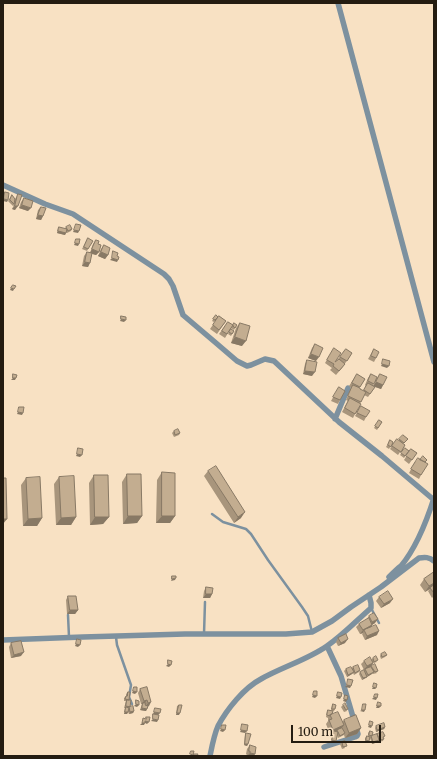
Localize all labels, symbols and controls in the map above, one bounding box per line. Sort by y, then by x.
scale bar [293,717,383,743]
text: 100 m [298,724,333,739]

